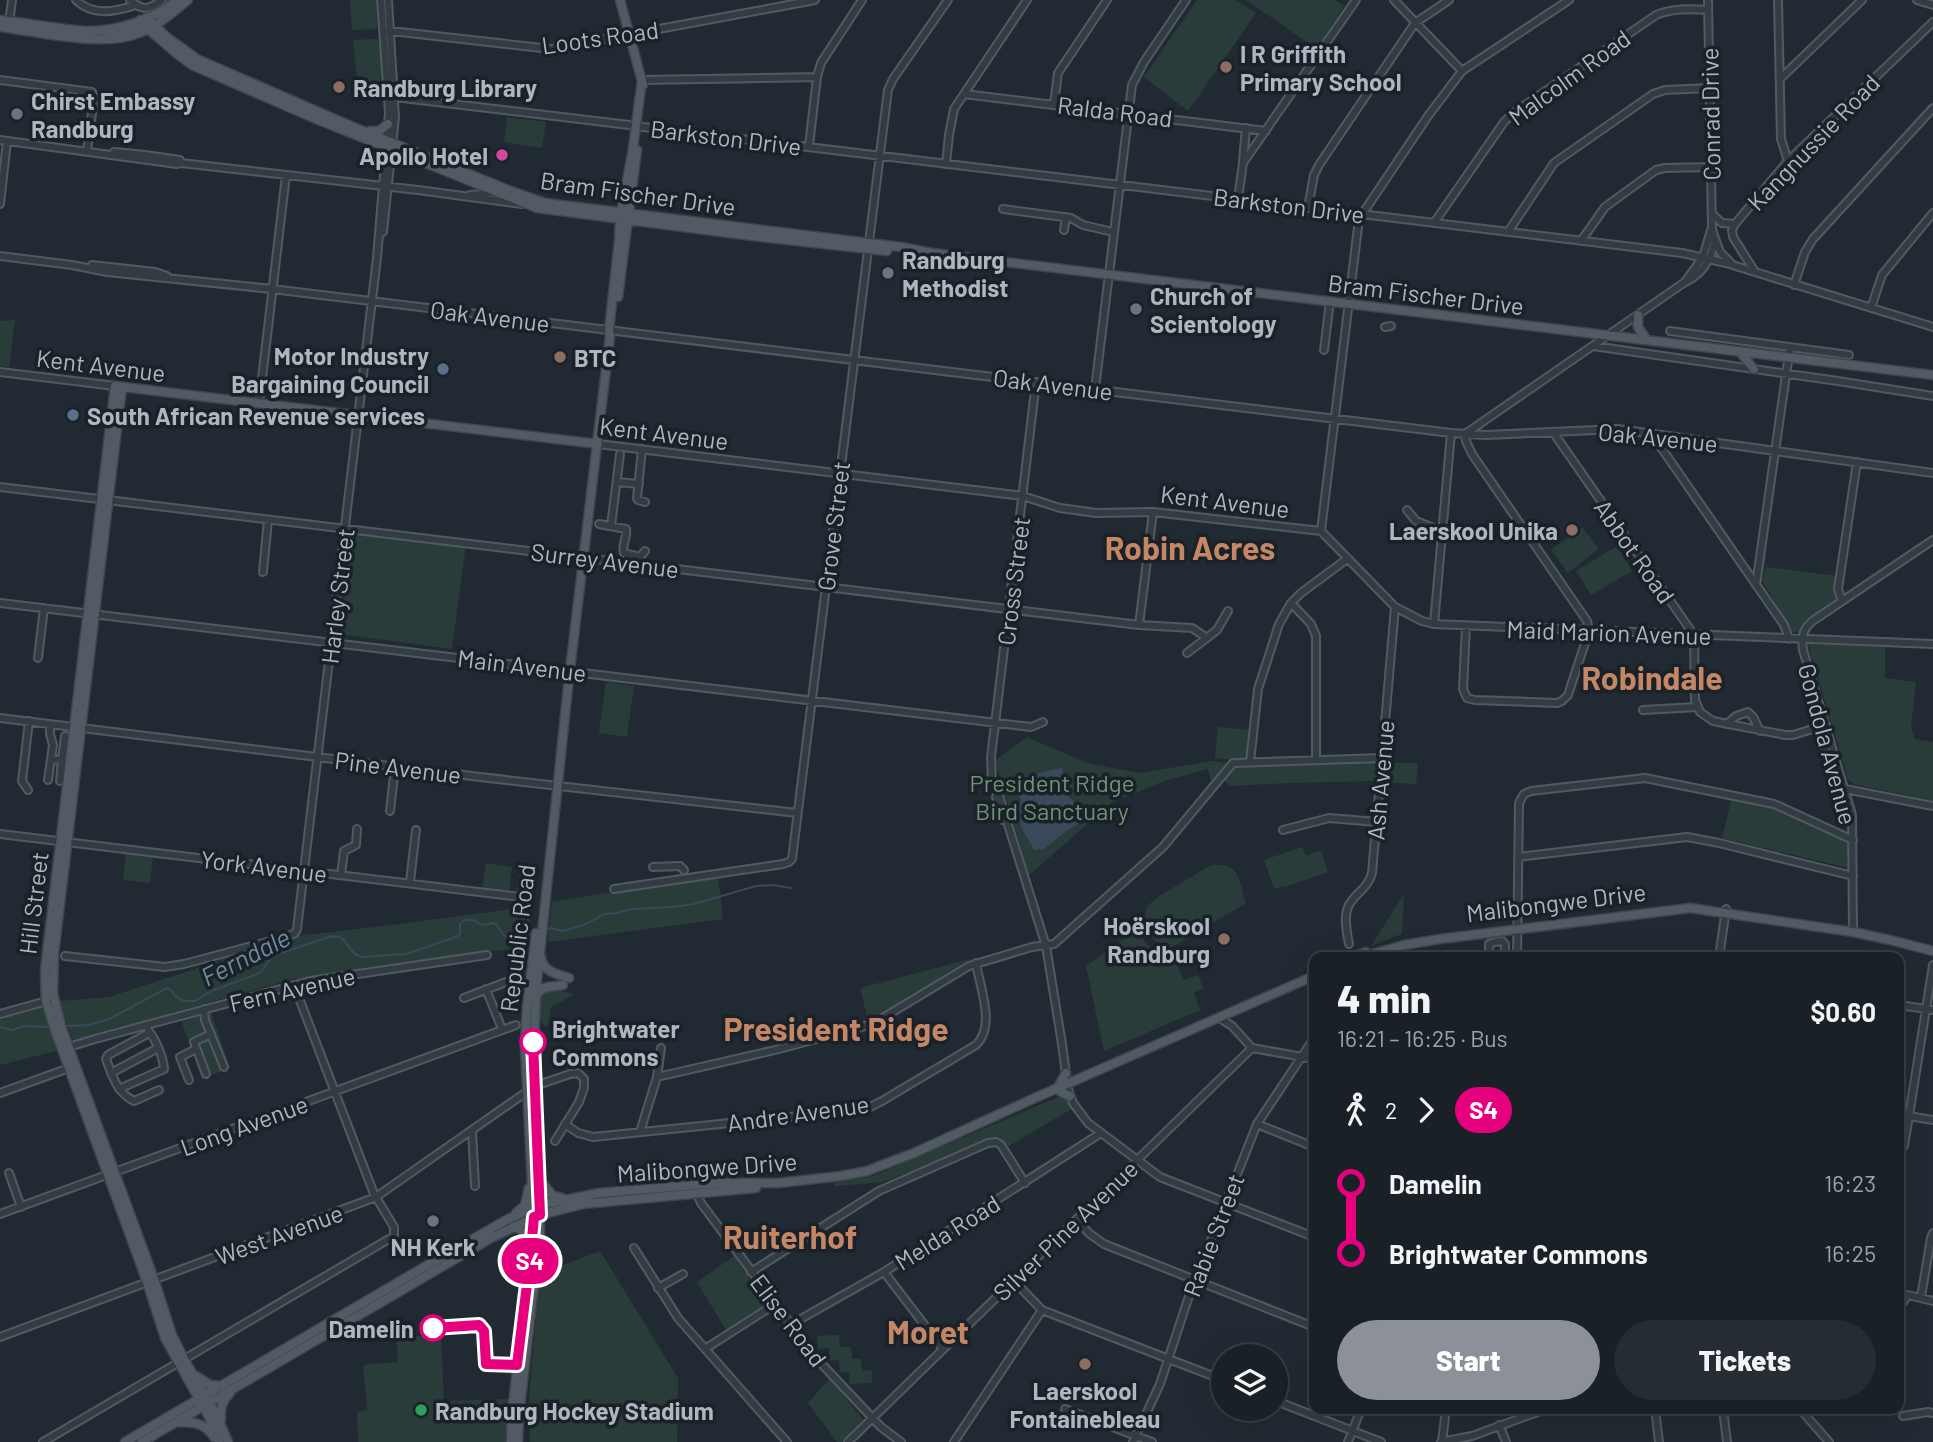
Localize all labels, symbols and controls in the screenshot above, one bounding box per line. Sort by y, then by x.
street label: Loots Road [540,14,660,60]
street label: Malcolm Road [1502,23,1636,131]
place label: I R Griffith Primary School [1240,39,1402,96]
street label: Conrad Drive [1694,47,1726,181]
marker: I R Griffith Primary School [1218,59,1234,75]
street label: Kangnussie Road [1741,68,1885,216]
place label: Randburg Library [353,73,537,102]
marker: Randburg Library [331,79,347,95]
place label: Chirst Embassy Randburg [31,86,195,143]
street label: Ralda Road [1056,90,1174,132]
marker: Chirst Embassy Randburg [9,106,25,122]
street label: Barkston Drive [649,113,803,161]
place label: Apollo Hotel [359,141,488,170]
marker: Apollo Hotel [494,147,510,163]
street label: Bram Fischer Drive [538,165,738,221]
street label: Barkston Drive [1212,181,1366,229]
place label: Randburg Methodist [902,245,1008,302]
marker: Randburg Methodist [880,265,896,281]
street label: Bram Fischer Drive [1326,268,1526,320]
place label: Church of Scientology [1150,281,1277,338]
street label: Oak Avenue [429,294,551,338]
marker: Church of Scientology [1128,301,1144,317]
place label: Motor Industry Bargaining Council [231,341,429,398]
street label: Kent Avenue [35,343,167,387]
place label: BTC [574,343,616,372]
marker: BTC [552,349,568,365]
marker: Motor Industry Bargaining Council [435,361,451,377]
street label: Oak Avenue [992,362,1114,406]
place label: South African Revenue services [87,401,425,430]
marker: South African Revenue services [65,407,81,423]
street label: Kent Avenue [598,411,730,455]
street label: Oak Avenue [1597,416,1719,458]
street label: Grove Street [811,460,855,592]
street label: Kent Avenue [1159,479,1291,523]
street label: Abbot Road [1589,493,1681,609]
street label: Cross Street [991,515,1035,647]
place label: Laerskool Unika [1389,516,1558,545]
marker: Laerskool Unika [1564,522,1580,538]
street label: Harley Street [314,527,360,665]
district label: Robin Acres [1105,528,1275,566]
street label: Surrey Avenue [529,537,681,583]
street label: Maid Marion Avenue [1506,614,1712,650]
street label: Main Avenue [456,643,588,687]
district label: Robindale [1581,658,1723,696]
street label: Gondola Avenue [1793,660,1863,828]
street label: Ash Avenue [1360,719,1400,841]
street label: Pine Avenue [333,745,463,789]
park label: President Ridge Bird Sanctuary [970,768,1134,825]
street label: York Avenue [199,844,329,888]
street label: Hill Street [12,850,54,956]
street label: Republic Road [494,862,540,1014]
street label: Malibongwe Drive [1464,877,1648,927]
place label: Hoërskool Randburg [1103,911,1210,968]
water label: Ferndale [195,920,295,992]
marker: Hoërskool Randburg [1216,931,1232,947]
street label: Fern Avenue [226,960,358,1018]
text: 4 min [1337,975,1431,1021]
text: $0.60 [1811,996,1876,1027]
district label: President Ridge [723,1009,949,1047]
place label: Brightwater Commons [552,1014,680,1071]
text: 16:21 – 16:25 · Bus [1337,1024,1508,1052]
marker: Brightwater Commons [520,1029,546,1055]
street label: Long Avenue [176,1089,312,1161]
street label: Andre Avenue [725,1089,871,1137]
icon: walk [1337,1091,1375,1129]
icon: forward [1407,1091,1445,1129]
text: S4 [1469,1095,1498,1124]
text: 2 [1385,1096,1397,1124]
street label: Malibongwe Drive [616,1146,798,1188]
street label: Silver Pine Avenue [987,1154,1143,1306]
text: Damelin [1389,1168,1482,1199]
street label: Rabie Street [1176,1169,1250,1301]
text: 16:23 [1824,1169,1876,1197]
street label: Melda Road [889,1188,1005,1276]
street label: West Avenue [211,1197,347,1271]
marker: NH Kerk [425,1213,441,1229]
district label: Ruiterhof [723,1217,857,1255]
place label: NH Kerk [390,1232,476,1261]
line badge: S4 [498,1238,562,1284]
text: Brightwater Commons [1389,1238,1648,1269]
text: 16:25 [1824,1239,1876,1267]
text: S4 [516,1246,544,1275]
street label: Elise Road [745,1268,833,1372]
district label: Moret [887,1312,969,1350]
place label: Damelin [328,1314,414,1343]
marker: Damelin [420,1315,446,1341]
button: Start [1337,1320,1600,1400]
button: Tickets [1614,1320,1876,1400]
map controls [1211,1344,1288,1421]
button: layers [1211,1344,1288,1421]
marker: Laerskool Fontainebleau [1077,1356,1093,1372]
place label: Laerskool Fontainebleau [1010,1376,1160,1433]
place label: Randburg Hockey Stadium [435,1396,714,1425]
marker: Randburg Hockey Stadium [413,1402,429,1418]

